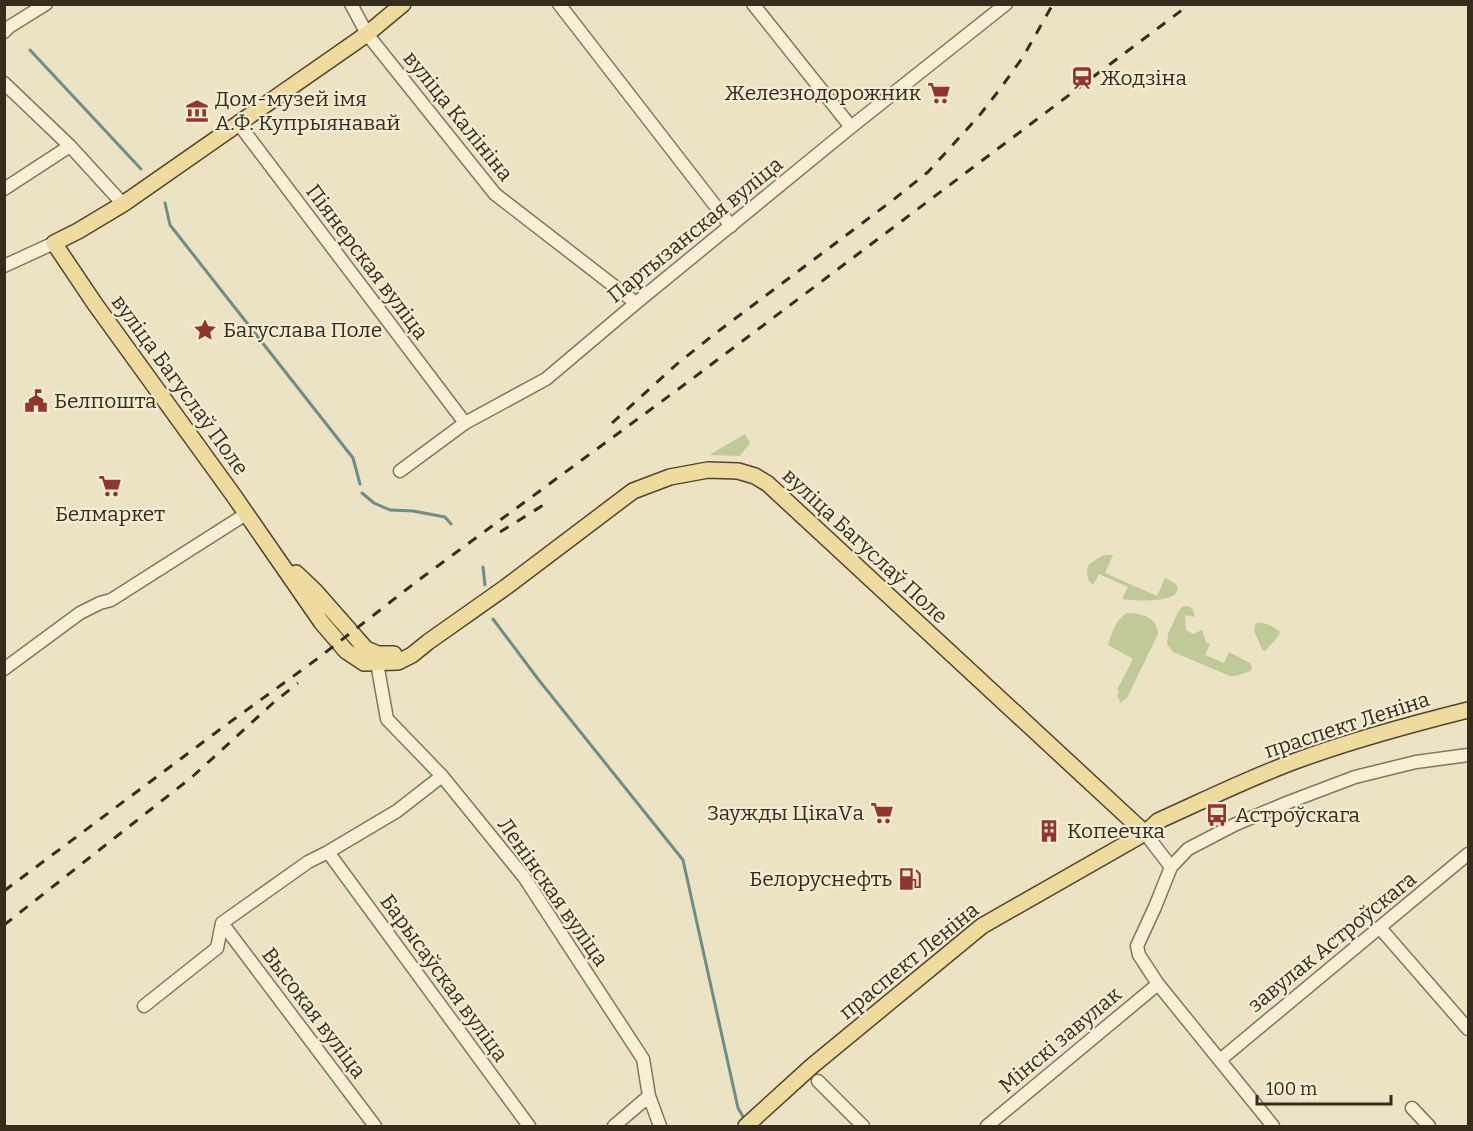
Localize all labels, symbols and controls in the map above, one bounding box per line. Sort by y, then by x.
street label: вуліца Калініна [397,46,519,187]
station icon: Жодзіна [1069,65,1095,91]
place label: Жодзіна [1100,65,1187,91]
place label: Железнодорожник [724,80,922,106]
supermarket icon: Железнодорожник [926,80,952,106]
place label: Дом-музей імя А.Ф. Купрыянавай [215,86,401,136]
museum icon: Дом-музей імя А.Ф. Купрыянавай [184,98,210,124]
street label: Партызанская вуліца [602,151,788,309]
street label: Піянерская вуліца [300,179,434,345]
street label: вуліца Багуслаў Поле [106,290,254,480]
place icon: Багуслава Поле [192,317,218,343]
place label: Багуслава Поле [223,317,382,343]
public building icon: Белпошта [23,388,49,414]
place label: Белпошта [54,388,157,414]
street label: вуліца Багуслаў Поле [777,463,953,629]
supermarket icon: Белмаркет [97,473,123,499]
place label: Белмаркет [55,501,165,527]
street label: праспект Леніна [1261,686,1433,764]
place label: Заужды ЦікаVа [707,800,864,826]
supermarket icon: Заужды ЦікаVа [869,800,895,826]
bus stop icon: Астроўскага [1204,802,1230,828]
place label: Астроўскага [1235,802,1360,828]
street label: Ленінская вуліца [492,813,614,972]
building icon: Копеечка [1036,818,1062,844]
place label: Копеечка [1067,818,1165,844]
place label: Белоруснефть [749,866,892,892]
fuel station icon: Белоруснефть [897,866,923,892]
street label: завулак Астроўскага [1243,866,1422,1018]
street label: Барысаўская вуліца [374,889,514,1067]
street label: праспект Леніна [834,896,984,1025]
street label: Высокая вуліца [256,942,372,1084]
street label: Мінскі завулак [994,981,1127,1099]
scale bar [1257,1068,1390,1106]
text: 100 m [1266,1078,1317,1100]

